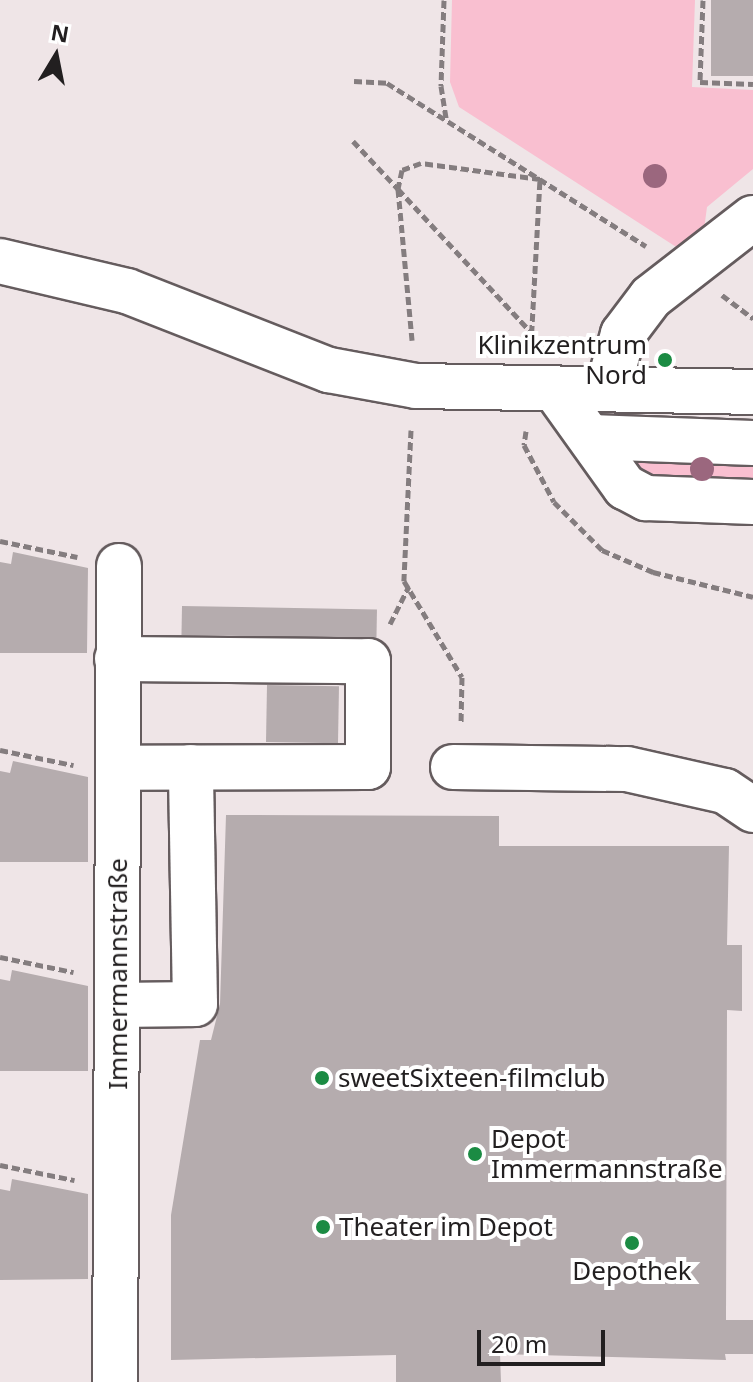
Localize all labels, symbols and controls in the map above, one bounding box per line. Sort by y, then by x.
north arrow [16,16,96,96]
text: N [49,16,72,49]
place label: Klinikzentrum Nord [477,329,647,390]
marker: Klinikzentrum Nord [654,349,676,371]
street label: Immermannstraße [102,858,134,1090]
place label: sweetSixteen-filmclub [338,1062,605,1094]
marker: sweetSixteen-filmclub [313,1069,331,1087]
place label: Depot Immermannstraße [491,1123,723,1184]
marker: Depot Immermannstraße [466,1145,484,1163]
place label: Theater im Depot [339,1211,553,1243]
marker: Theater im Depot [314,1218,332,1236]
marker: Depothek [623,1234,641,1252]
place label: Depothek [572,1255,692,1287]
scale bar [481,1314,609,1364]
text: 20 m [491,1327,547,1360]

